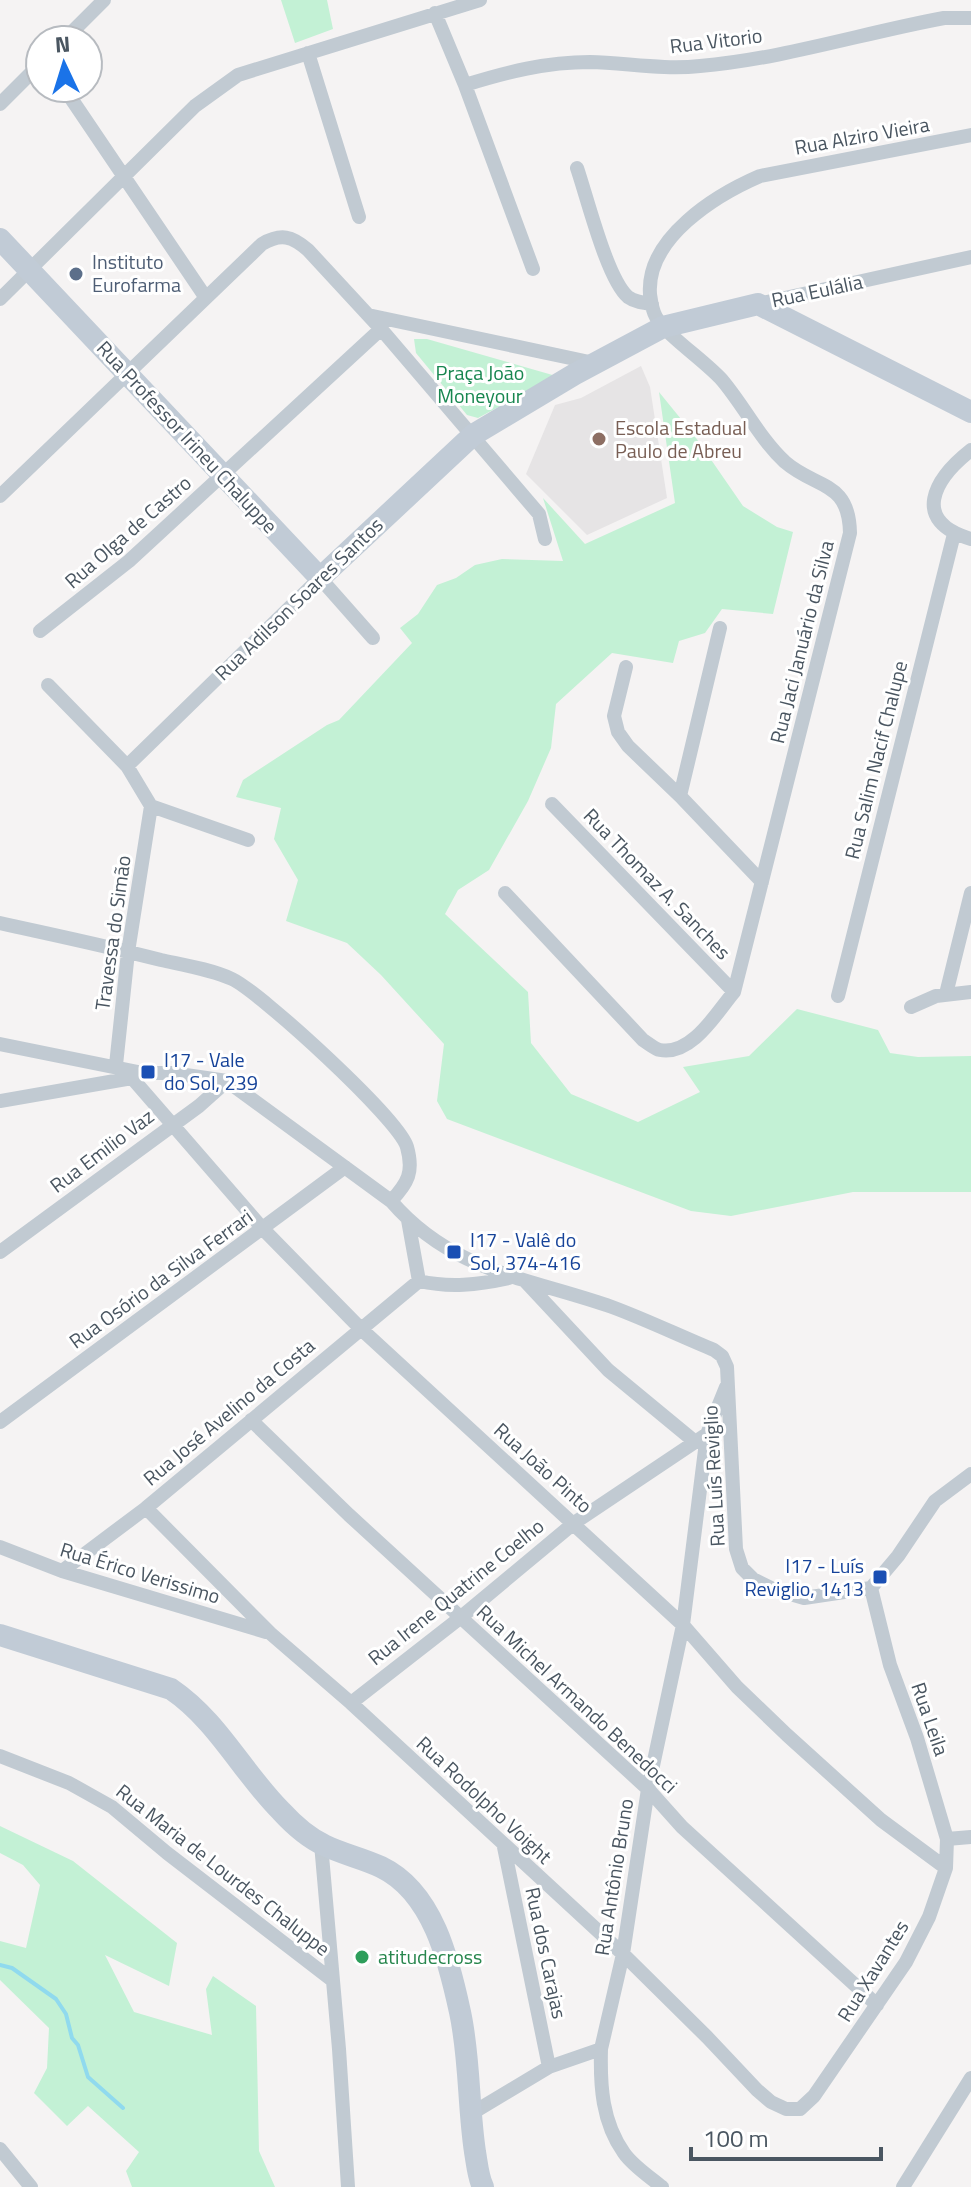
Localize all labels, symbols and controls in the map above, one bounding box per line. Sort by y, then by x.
street label: Rua Vitorio [668,19,764,62]
north arrow [24,24,104,104]
text: N [54,27,71,62]
street label: Rua Alziro Vieira [792,108,932,163]
place label: Instituto Eurofarma [92,246,181,300]
marker: Instituto Eurofarma [67,265,85,283]
street label: Rua Eulália [768,266,865,315]
street label: Rua Professor Irineu Chaluppe [90,333,285,540]
park label: Praça João Moneyour [436,357,524,411]
place label: Escola Estadual Paulo de Abreu [615,412,747,466]
marker: Escola Estadual Paulo de Abreu [590,430,608,448]
street label: Rua Olga de Castro [57,468,198,596]
street label: Rua Adilson Soares Santos [207,510,390,688]
street label: Rua Jaci Januário da Silva [761,537,842,747]
street label: Rua Salim Nacif Chalupe [836,657,915,862]
street label: Rua Thomaz A. Sanches [577,801,738,967]
street label: Travessa do Simão [86,853,139,1012]
place label: I17 - Vale do Sol, 239 [164,1044,258,1098]
marker: I17 - Vale do Sol, 239 [139,1063,157,1081]
street label: Rua Emilio Vaz [43,1101,160,1200]
street label: Rua Osório da Silva Ferrari [62,1201,259,1356]
place label: I17 - Valê do Sol, 374-416 [470,1224,581,1278]
marker: I17 - Valê do Sol, 374-416 [445,1243,463,1261]
street label: Rua José Avelino da Costa [136,1330,321,1493]
street label: Rua Luís Reviglio [694,1405,733,1547]
street label: Rua João Pinto [487,1415,599,1520]
street label: Rua Irene Quatrine Coelho [361,1511,551,1673]
street label: Rua Érico Verissimo [56,1533,224,1612]
place label: I17 - Luís Reviglio, 1413 [744,1550,864,1604]
marker: I17 - Luís Reviglio, 1413 [871,1568,889,1586]
street label: Rua Michel Armando Benedocci [470,1597,685,1800]
street label: Rua Leila [903,1678,957,1760]
street label: Rua Rodolpho Voight [409,1728,559,1871]
street label: Rua Maria de Lourdes Chaluppe [109,1776,337,1963]
street label: Rua Antônio Bruno [586,1796,641,1958]
street label: Rua dos Carajas [517,1884,576,2022]
street label: Rua Xavantes [829,1914,916,2028]
place label: atitudecross [378,1941,482,1972]
marker: atitudecross [353,1948,371,1966]
scale bar [691,2111,881,2161]
text: 100 m [703,2120,769,2156]

